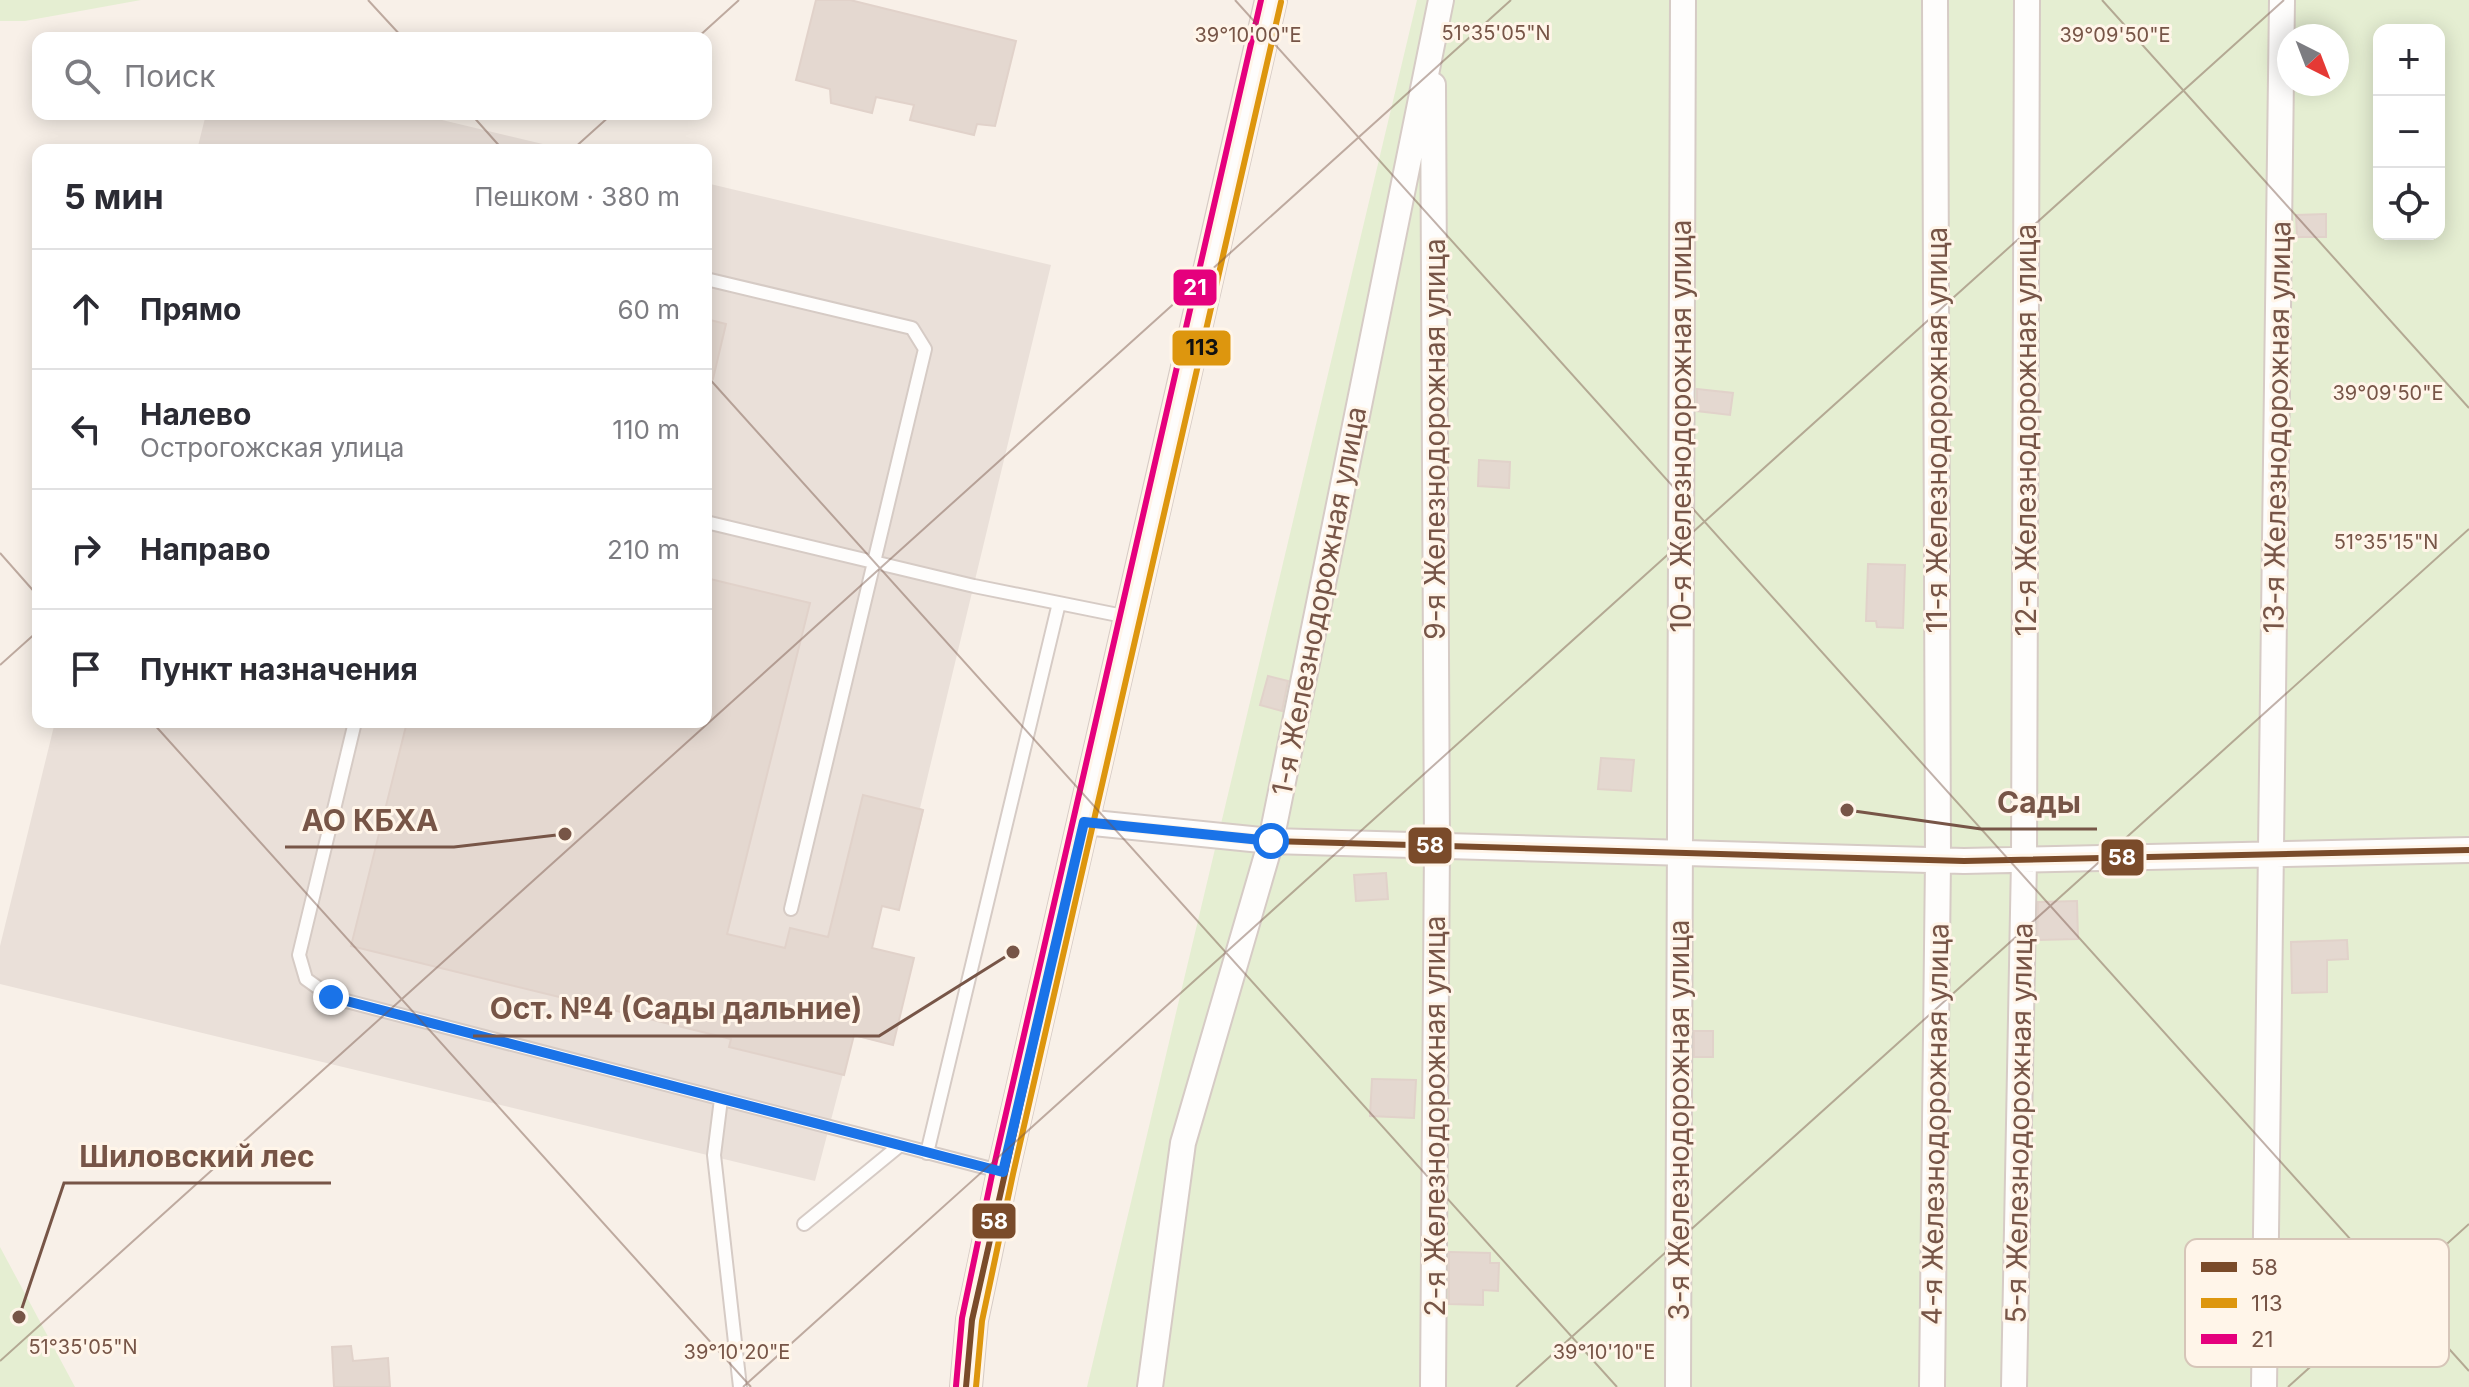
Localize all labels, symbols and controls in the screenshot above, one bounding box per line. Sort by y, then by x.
text: 51°35'05"N [1441,21,1551,45]
text: 39°10'00"E [1194,23,1302,47]
text: 39°09'50"E [2060,23,2171,47]
north arrow [2277,24,2349,96]
map controls [2373,24,2445,240]
button: + [2373,24,2445,96]
search box [32,32,712,120]
icon: search [60,54,104,98]
text: Поиск [124,58,215,94]
button: − [2373,96,2445,168]
button: locate [2373,168,2445,240]
text: 5 мин [64,176,164,217]
text: Пешком · 380 m [474,181,680,212]
street label: 10-я Железнодорожная улица [1664,220,1698,632]
street label: 13-я Железнодорожная улица [2256,220,2298,634]
street label: 12-я Железнодорожная улица [2009,224,2043,636]
street label: 11-я Железнодорожная улица [1920,227,1954,633]
street label: 9-я Железнодорожная улица [1418,238,1452,640]
line badge: 21 [1172,268,1218,307]
text: 21 [1183,274,1207,300]
icon: ahead [64,287,108,331]
text: Прямо [140,291,241,327]
text: 60 m [617,294,680,325]
line badge: 113 [1171,329,1232,367]
text: 113 [1185,334,1219,360]
text: 39°09'50"E [2333,381,2444,405]
text: Налево [140,396,252,432]
street label: 1-я Железнодорожная улица [1265,404,1373,798]
icon: left [64,407,108,451]
text: 110 m [612,414,680,445]
text: Острогожская улица [140,432,404,463]
icon: right [64,527,108,571]
text: 51°35'15"N [2334,530,2438,554]
text: Направо [140,531,271,567]
text: 210 m [607,534,680,565]
icon: arrive [64,647,108,691]
text: Пункт назначения [140,651,418,687]
callout: Сады [1981,775,2097,829]
text: Сады [1997,784,2081,820]
callout: АО КБХА [285,793,454,847]
text: АО КБХА [302,802,438,838]
route start [1253,823,1289,859]
line badge: 58 [1407,826,1453,865]
text: 58 [1416,832,1444,858]
line badge: 58 [2100,838,2145,877]
text: 58 [2108,844,2136,870]
street label: 2-я Железнодорожная улица [1418,916,1452,1316]
street label: 3-я Железнодорожная улица [1662,919,1696,1321]
street label: 5-я Железнодорожная улица [1999,922,2039,1324]
street label: 4-я Железнодорожная улица [1914,923,1956,1325]
route end [313,979,349,1015]
callout: Ост. №4 (Сады дальние) [473,982,879,1036]
text: Ост. №4 (Сады дальние) [490,990,862,1026]
callout: Шиловский лес [64,1129,331,1183]
text: Шиловский лес [79,1138,315,1174]
line badge: 58 [971,1202,1017,1240]
text: 58 [980,1208,1008,1234]
legend [2185,1239,2449,1367]
text: 58 [2251,1254,2278,1280]
text: 113 [2251,1290,2283,1316]
text: 21 [2251,1326,2273,1352]
text: 51°35'05"N [28,1335,138,1359]
text: 39°10'20"E [684,1340,790,1364]
text: 39°10'10"E [1553,1340,1655,1364]

